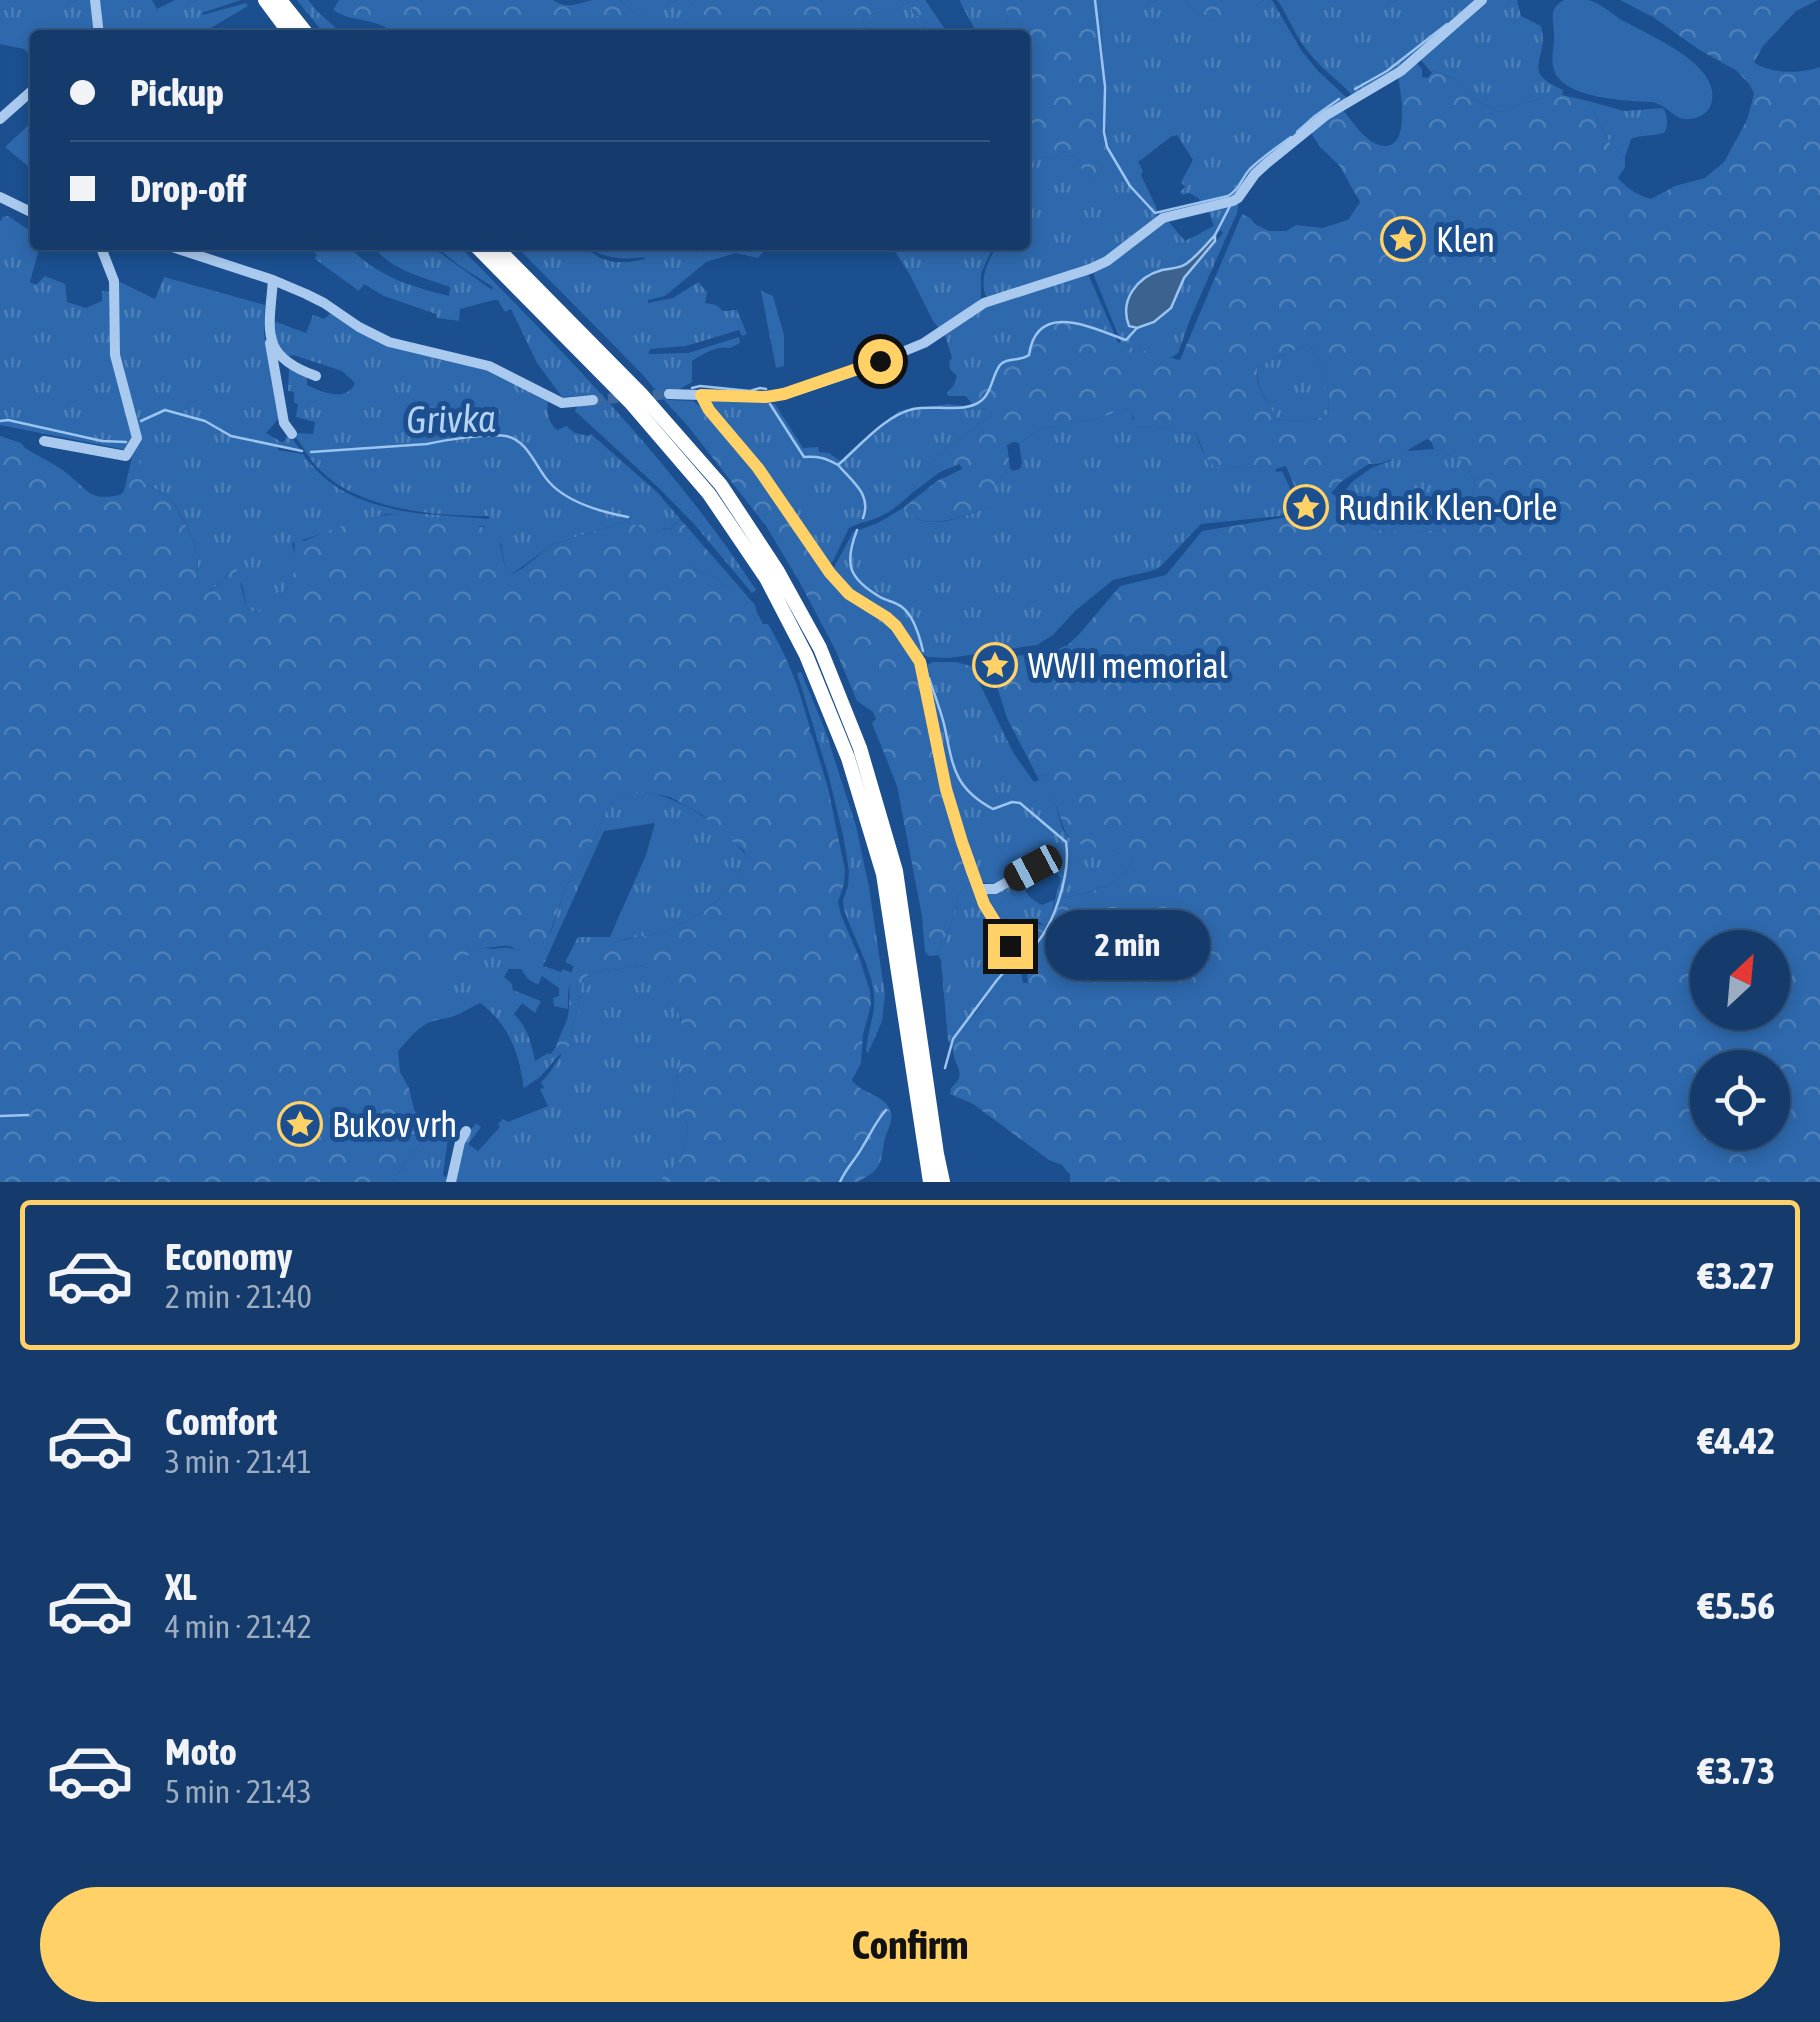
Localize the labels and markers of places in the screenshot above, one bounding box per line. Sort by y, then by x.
place icon: Klen [1380,216,1426,262]
place label: Klen [1436,219,1495,259]
place icon: Rudnik Klen-Orle [1283,484,1329,530]
place label: Rudnik Klen-Orle [1338,487,1558,527]
place icon: WWII memorial [972,642,1018,688]
place label: WWII memorial [1028,645,1228,685]
place icon: Bukov vrh [277,1101,323,1147]
place label: Bukov vrh [332,1104,457,1144]

